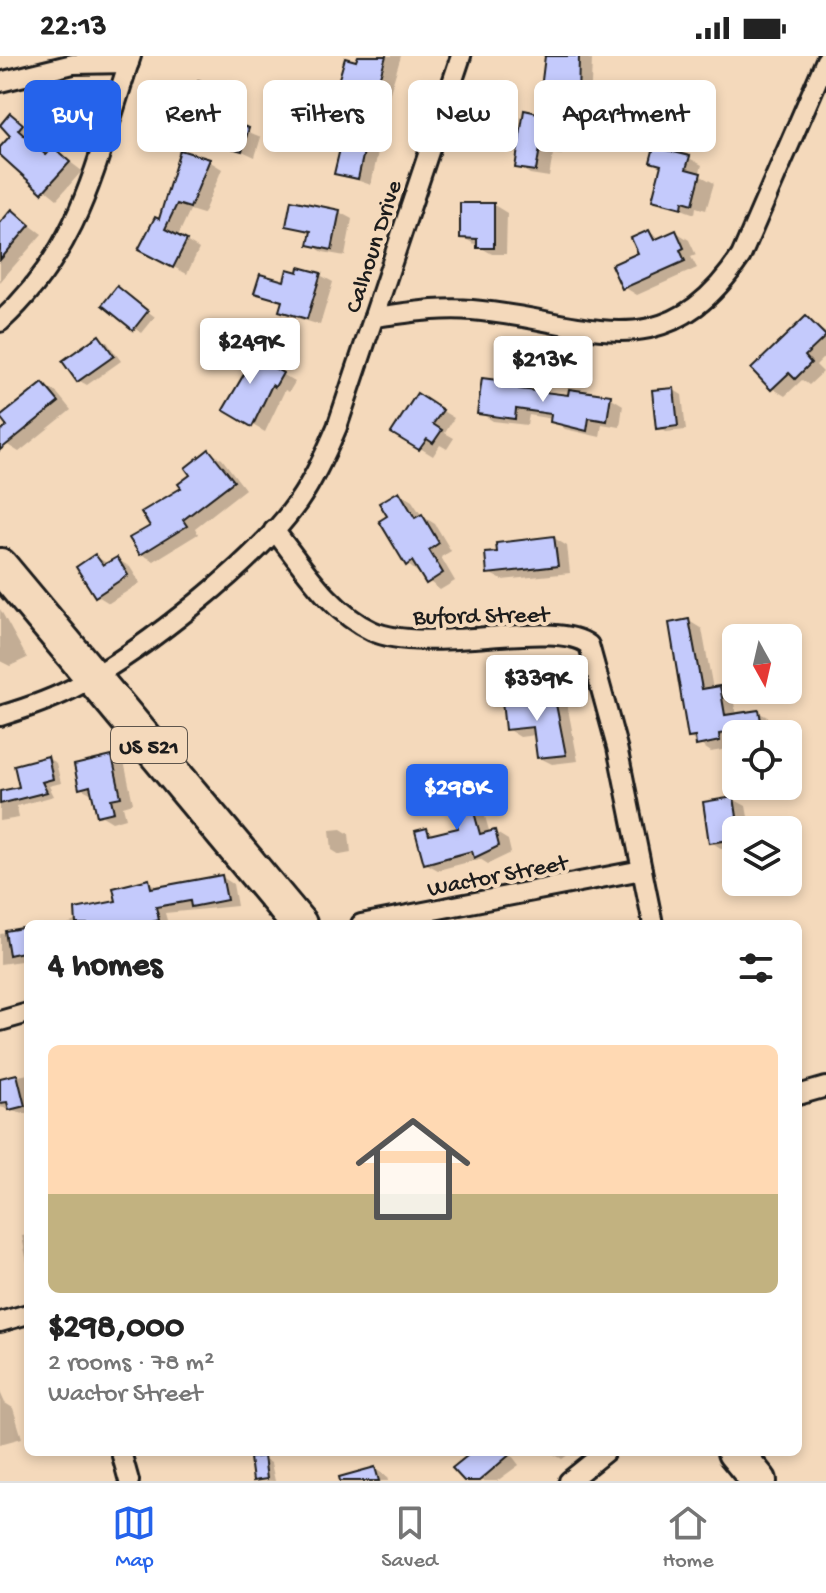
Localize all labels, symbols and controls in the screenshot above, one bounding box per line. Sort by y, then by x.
text: 22:13 [40,11,107,46]
chip: Buy [24,80,121,152]
chip: Rent [137,80,247,152]
chip: Filters [263,80,392,152]
chip: New [408,80,518,152]
chip: Apartment [534,80,716,152]
street label: Calhoun Drive [340,177,411,317]
pin: $249K [194,318,306,386]
text: $249K [218,328,282,359]
pin: $213K [487,336,599,404]
text: $213K [512,346,574,377]
street label: Buford Street [412,602,551,633]
north arrow [722,624,802,704]
map controls [722,624,802,896]
pin: $339K [481,655,593,723]
text: $339K [504,665,570,696]
button: locate [722,720,802,800]
road number: US 521 [111,727,187,763]
pin: $298K [401,764,513,832]
text: $298K [424,774,490,805]
button: layers [722,816,802,896]
street label: Wactor Street [425,849,572,905]
icon: filters [734,946,778,990]
text: 4 homes [48,948,162,988]
icon: home [341,1097,485,1241]
text: $298,000 [48,1309,184,1349]
text: 2 rooms · 78 m² [48,1349,214,1380]
text: Wactor Street [48,1380,202,1411]
tab: Map [112,1501,156,1575]
tab: Saved [381,1501,438,1575]
tab: Home [663,1501,714,1575]

